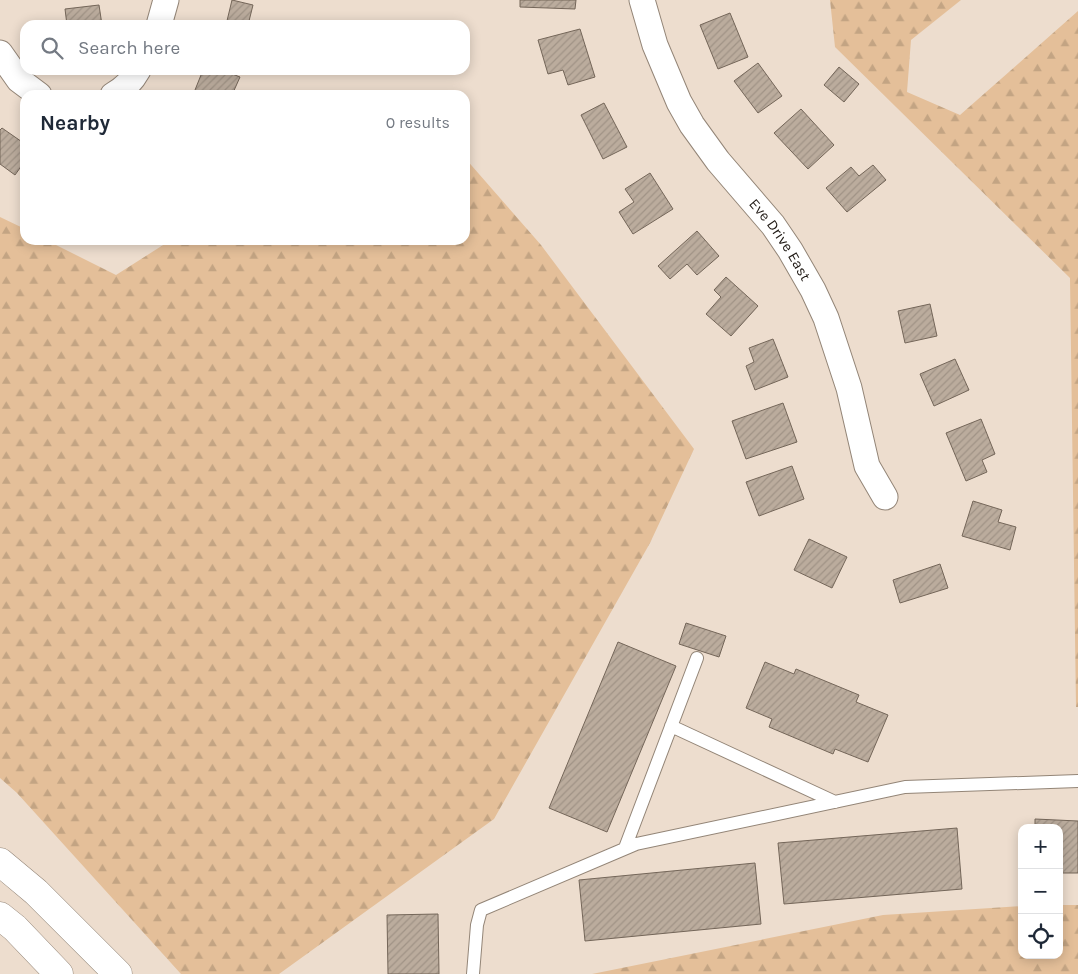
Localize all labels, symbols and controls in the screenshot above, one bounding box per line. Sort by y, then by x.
search box [20,20,470,75]
icon: search [38,34,66,62]
text: Search here [78,37,180,59]
text: Nearby [40,111,110,135]
text: 0 results [386,113,450,132]
street label: Eve Drive East [745,195,815,284]
map controls [1018,824,1063,959]
button: + [1018,824,1063,869]
button: − [1018,869,1063,914]
button: locate [1018,914,1063,959]

